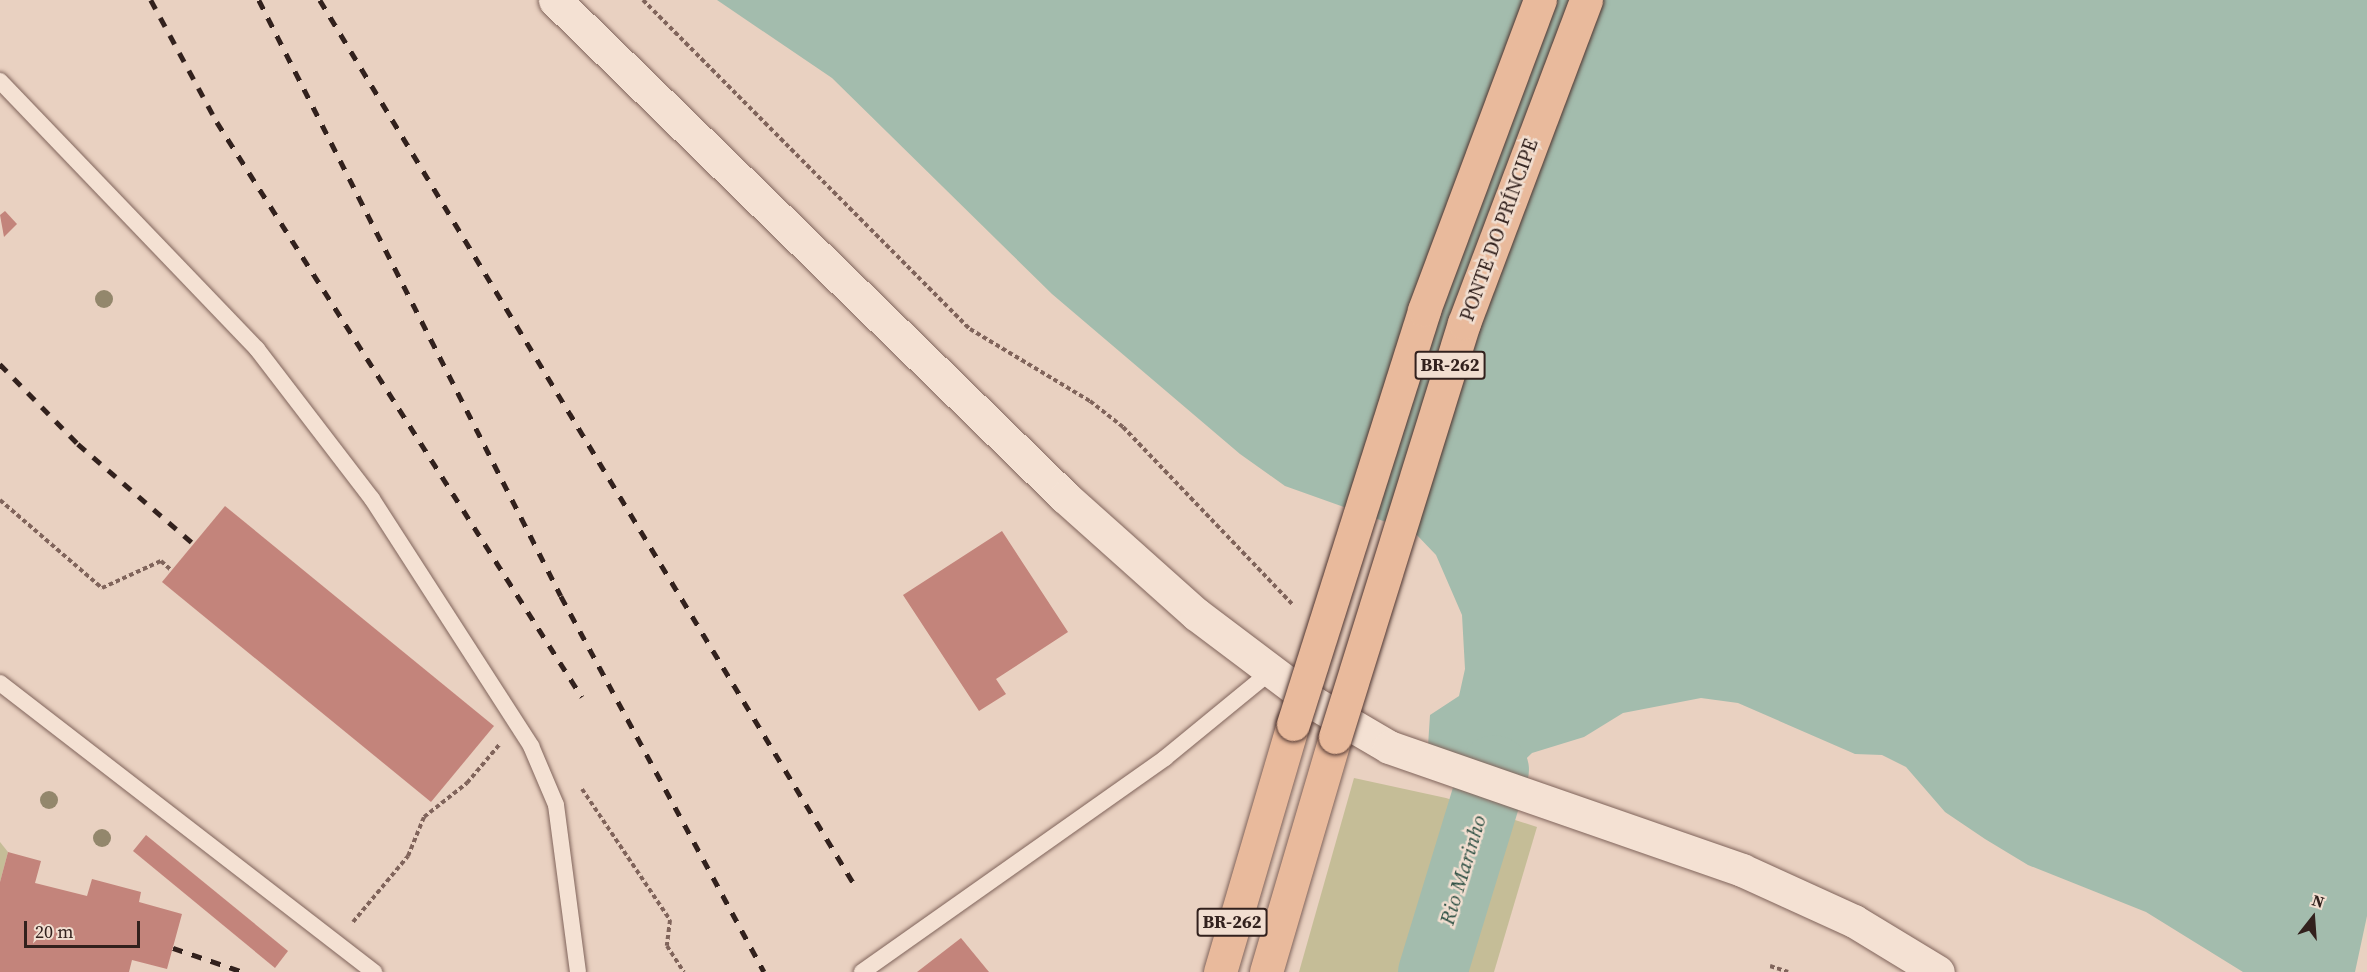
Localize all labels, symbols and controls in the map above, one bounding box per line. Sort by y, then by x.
street label: PONTE DO PRÍNCIPE [1455,136,1543,324]
road number: BR-262 [1414,350,1486,380]
water label: Rio Marinho [1434,812,1492,928]
north arrow [2283,888,2343,948]
text: N [2309,889,2327,913]
road number: BR-262 [1196,907,1268,937]
scale bar [27,909,142,947]
text: 20 m [35,919,73,944]

